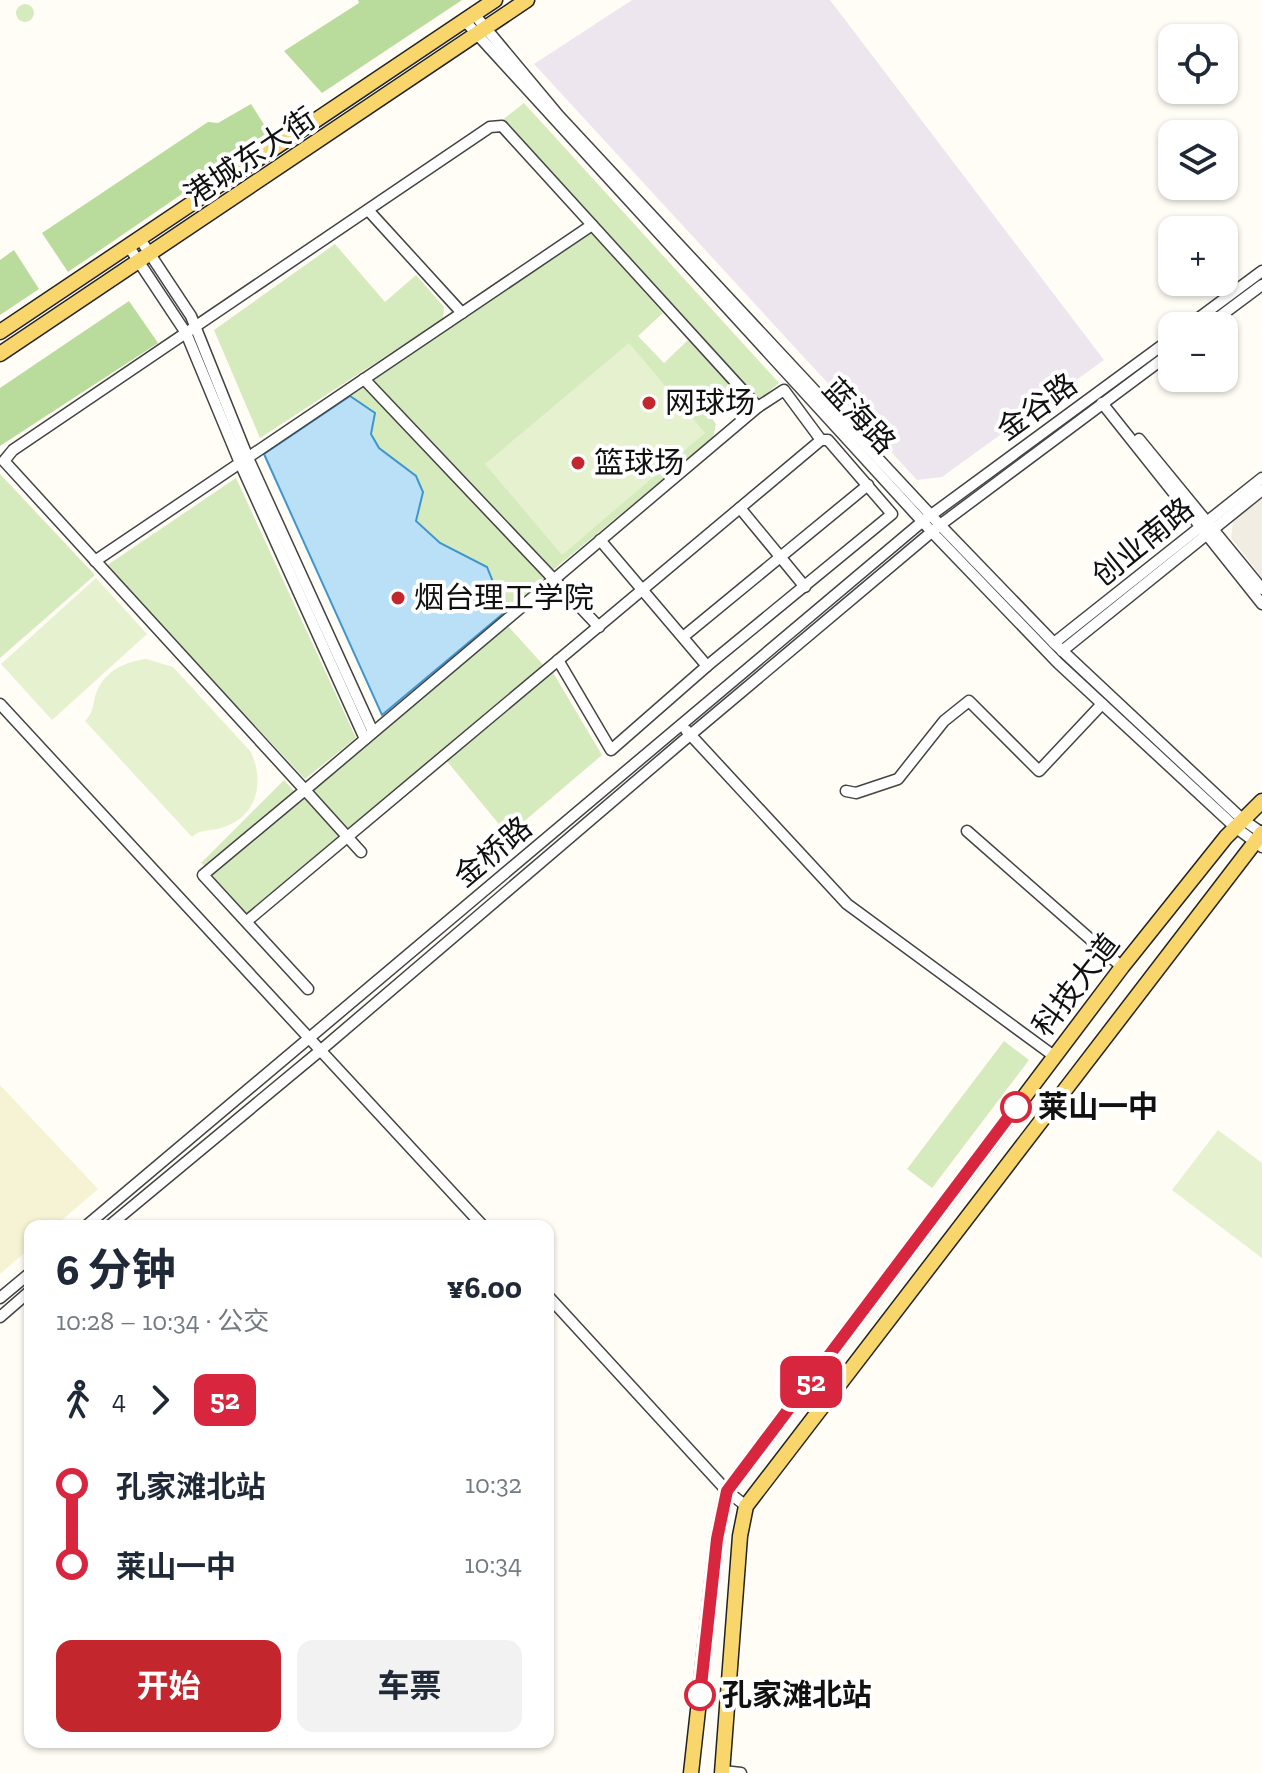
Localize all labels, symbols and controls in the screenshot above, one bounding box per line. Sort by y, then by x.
map controls [1158,24,1238,392]
button: locate [1158,24,1238,104]
street label: 港城东大街 [178,100,322,214]
button: layers [1158,120,1238,200]
button: + [1158,216,1238,296]
button: − [1158,312,1238,392]
street label: 金谷路 [990,366,1084,448]
street label: 蓝海路 [815,371,903,461]
place label: 网球场 [665,385,755,421]
marker: 网球场 [640,394,658,412]
place label: 篮球场 [594,445,684,481]
marker: 篮球场 [569,454,587,472]
street label: 创业南路 [1085,490,1201,594]
place label: 烟台理工学院 [414,580,594,616]
marker: 烟台理工学院 [389,589,407,607]
street label: 金桥路 [447,809,539,895]
street label: 科技大道 [1025,927,1127,1043]
place label: 莱山一中 [1038,1089,1158,1125]
marker: 莱山一中 [1001,1092,1031,1122]
text: 6 分钟 [56,1243,176,1296]
text: ¥6.00 [447,1270,522,1306]
text: 10:28 – 10:34 · 公交 [56,1305,269,1337]
line badge: 52 [775,1356,847,1408]
text: 52 [796,1365,826,1398]
icon: walk [56,1378,100,1422]
icon: forward [138,1378,182,1422]
text: 52 [210,1383,240,1416]
text: 4 [112,1384,126,1416]
text: 10:32 [465,1468,522,1500]
text: 孔家滩北站 [116,1469,266,1505]
text: 10:34 [464,1548,522,1580]
text: 莱山一中 [116,1549,236,1585]
button: 开始 [56,1640,281,1732]
button: 车票 [297,1640,522,1732]
place label: 孔家滩北站 [722,1677,872,1713]
marker: 孔家滩北站 [685,1680,715,1710]

